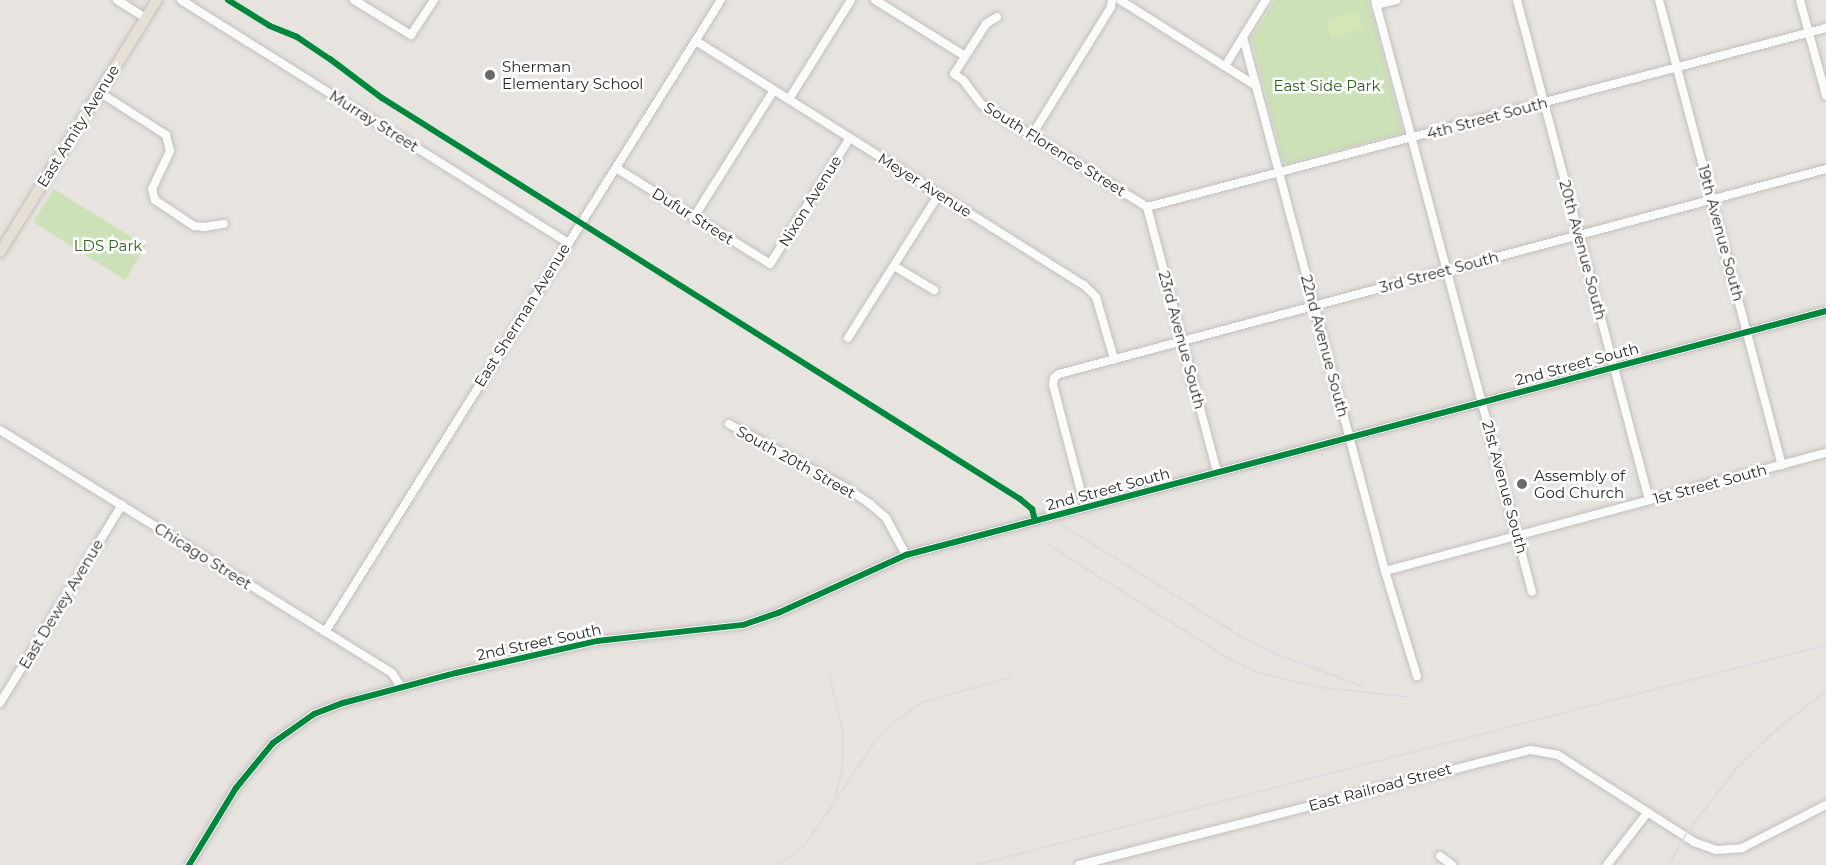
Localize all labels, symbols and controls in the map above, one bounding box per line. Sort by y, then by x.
place label: Sherman Elementary School [502,57,643,92]
street label: East Amity Avenue [33,61,123,191]
marker: Sherman Elementary School [483,68,497,82]
park label: East Side Park [1274,77,1380,95]
street label: Murray Street [326,86,422,156]
street label: 4th Street South [1425,93,1549,143]
street label: South Florence Street [981,98,1129,200]
street label: Meyer Avenue [875,149,975,221]
street label: Nixon Avenue [775,152,845,250]
street label: 19th Avenue South [1694,163,1748,303]
street label: 20th Avenue South [1556,178,1610,322]
street label: Dufur Street [649,184,737,248]
park label: LDS Park [74,237,142,255]
street label: East Sherman Avenue [470,240,574,390]
street label: 3rd Street South [1377,247,1501,297]
street label: 23rd Avenue South [1155,269,1209,411]
street label: 22nd Avenue South [1297,273,1353,419]
street label: 2nd Street South [1513,339,1641,389]
street label: 21st Avenue South [1479,419,1531,555]
street label: South 20th Street [733,422,859,502]
street label: 1st Street South [1651,460,1769,508]
street label: 2nd Street South [1044,464,1172,514]
place label: Assembly of God Church [1534,466,1625,501]
marker: Assembly of God Church [1515,477,1529,491]
street label: Chicago Street [151,519,255,593]
street label: East Dewey Avenue [15,536,107,672]
street label: 2nd Street South [475,620,603,664]
street label: East Railroad Street [1307,759,1453,815]

